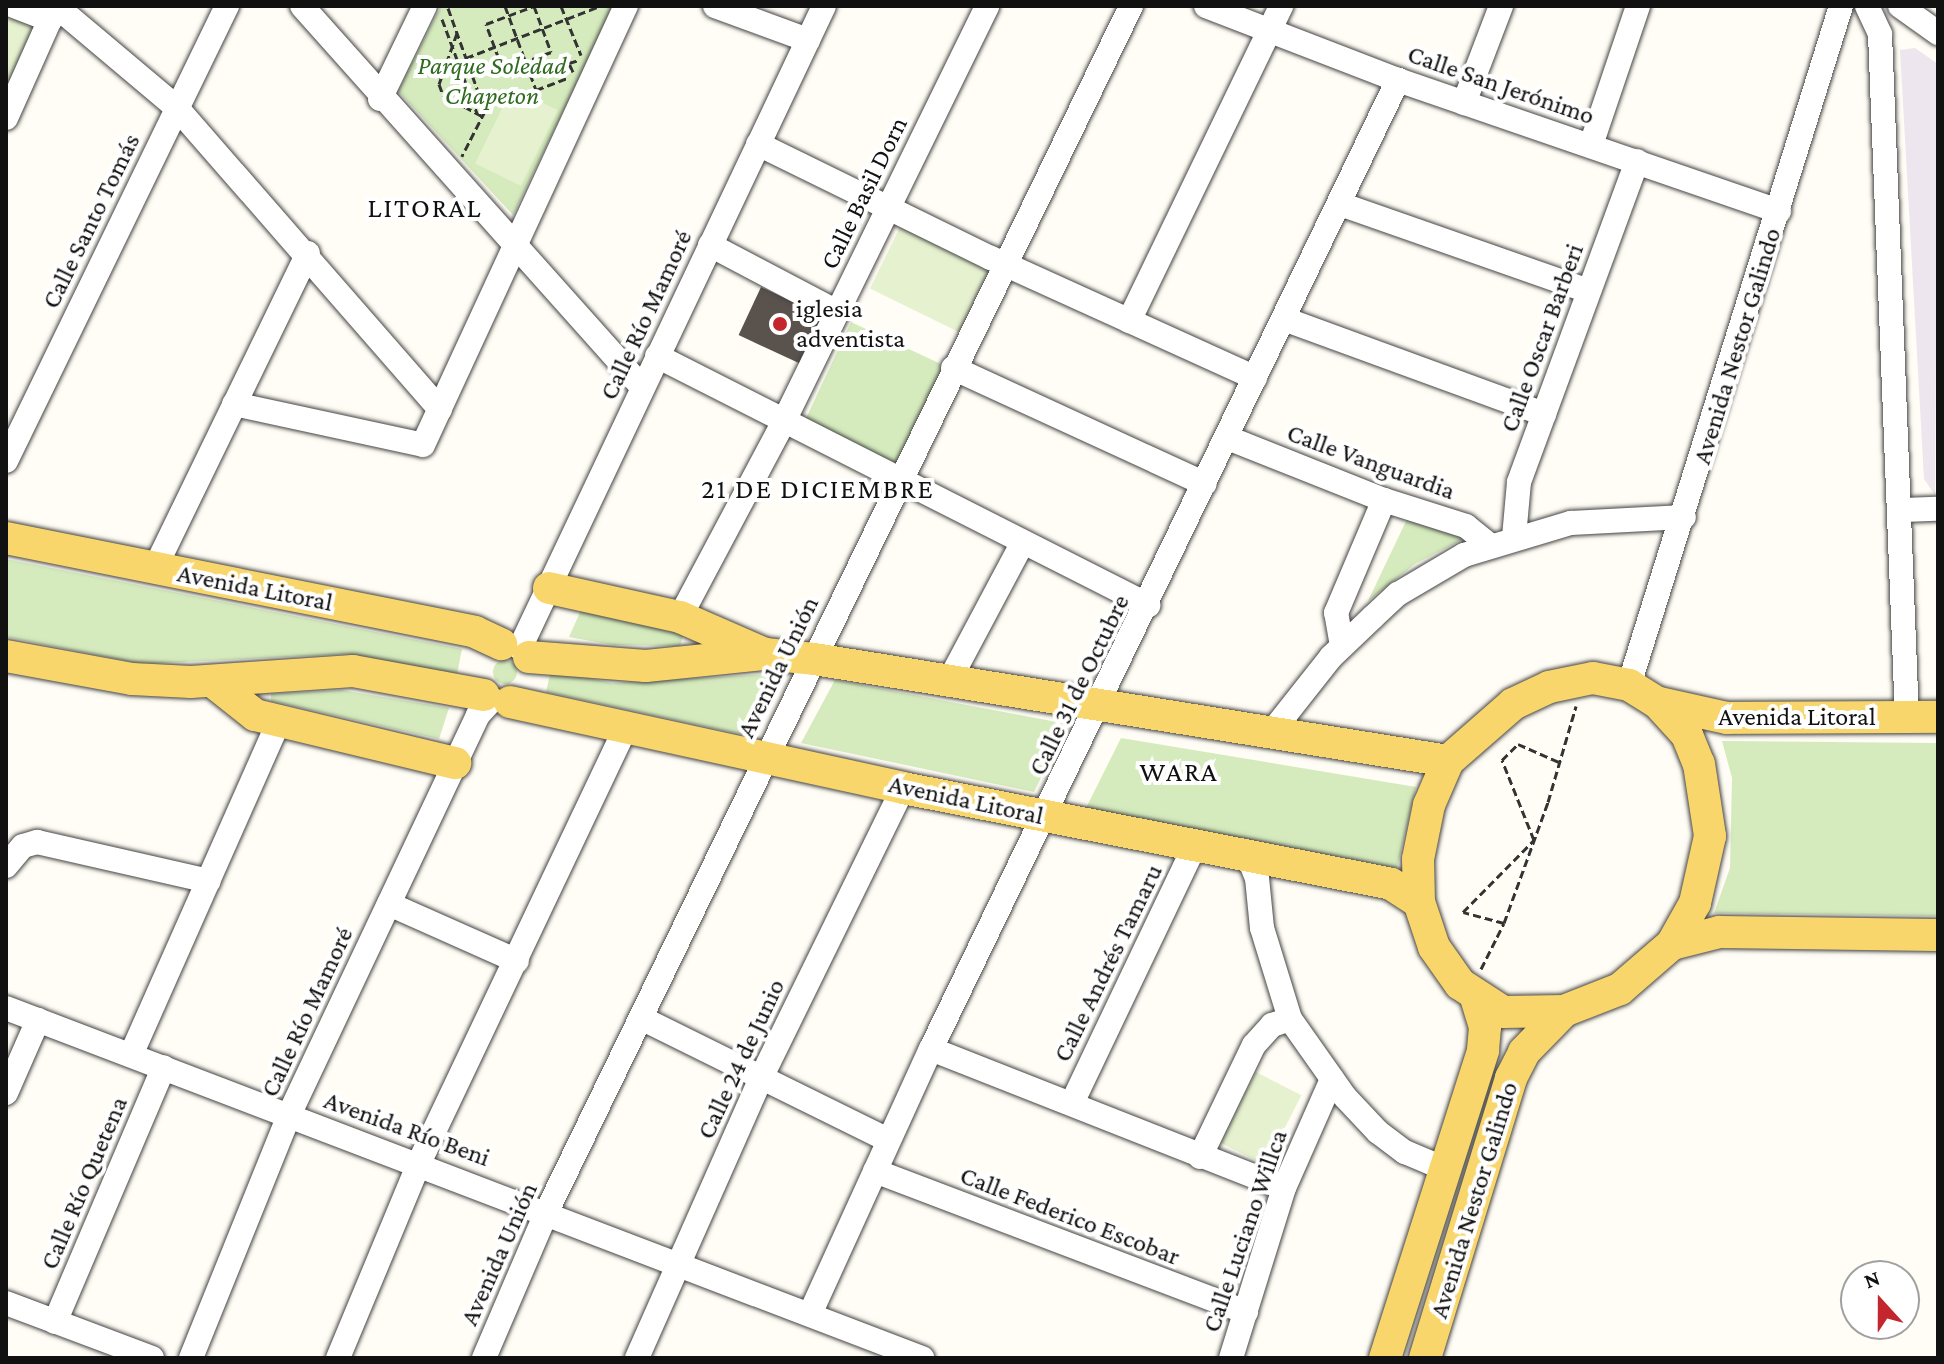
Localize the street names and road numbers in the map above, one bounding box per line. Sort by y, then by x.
street label: Calle San Jerónimo [1403,38,1599,132]
street label: Calle Basil Dorn [814,112,914,274]
street label: Calle Santo Tomás [35,128,147,314]
street label: Avenida Nestor Galindo [1686,224,1788,468]
street label: Calle Río Mamoré [593,225,699,405]
street label: Calle Oscar Barberi [1493,240,1591,436]
street label: Calle Vanguardia [1283,417,1459,507]
street label: Avenida Litoral [175,558,335,618]
street label: Calle 31 de Octubre [1022,590,1136,780]
street label: Avenida Unión [730,591,826,743]
street label: Avenida Litoral [1718,701,1876,733]
street label: Avenida Litoral [886,768,1046,832]
street label: Calle Andrés Tamaru [1047,859,1169,1067]
street label: Calle Río Mamoré [254,922,360,1102]
street label: Calle 24 de Junio [690,974,792,1144]
street label: Avenida Nestor Galindo [1423,1078,1525,1322]
street label: Avenida Río Beni [320,1085,494,1173]
street label: Calle Río Quetena [34,1092,134,1274]
street label: Calle Luciano Willca [1196,1126,1294,1336]
street label: Calle Federico Escobar [956,1160,1184,1272]
street label: Avenida Unión [454,1178,544,1330]

